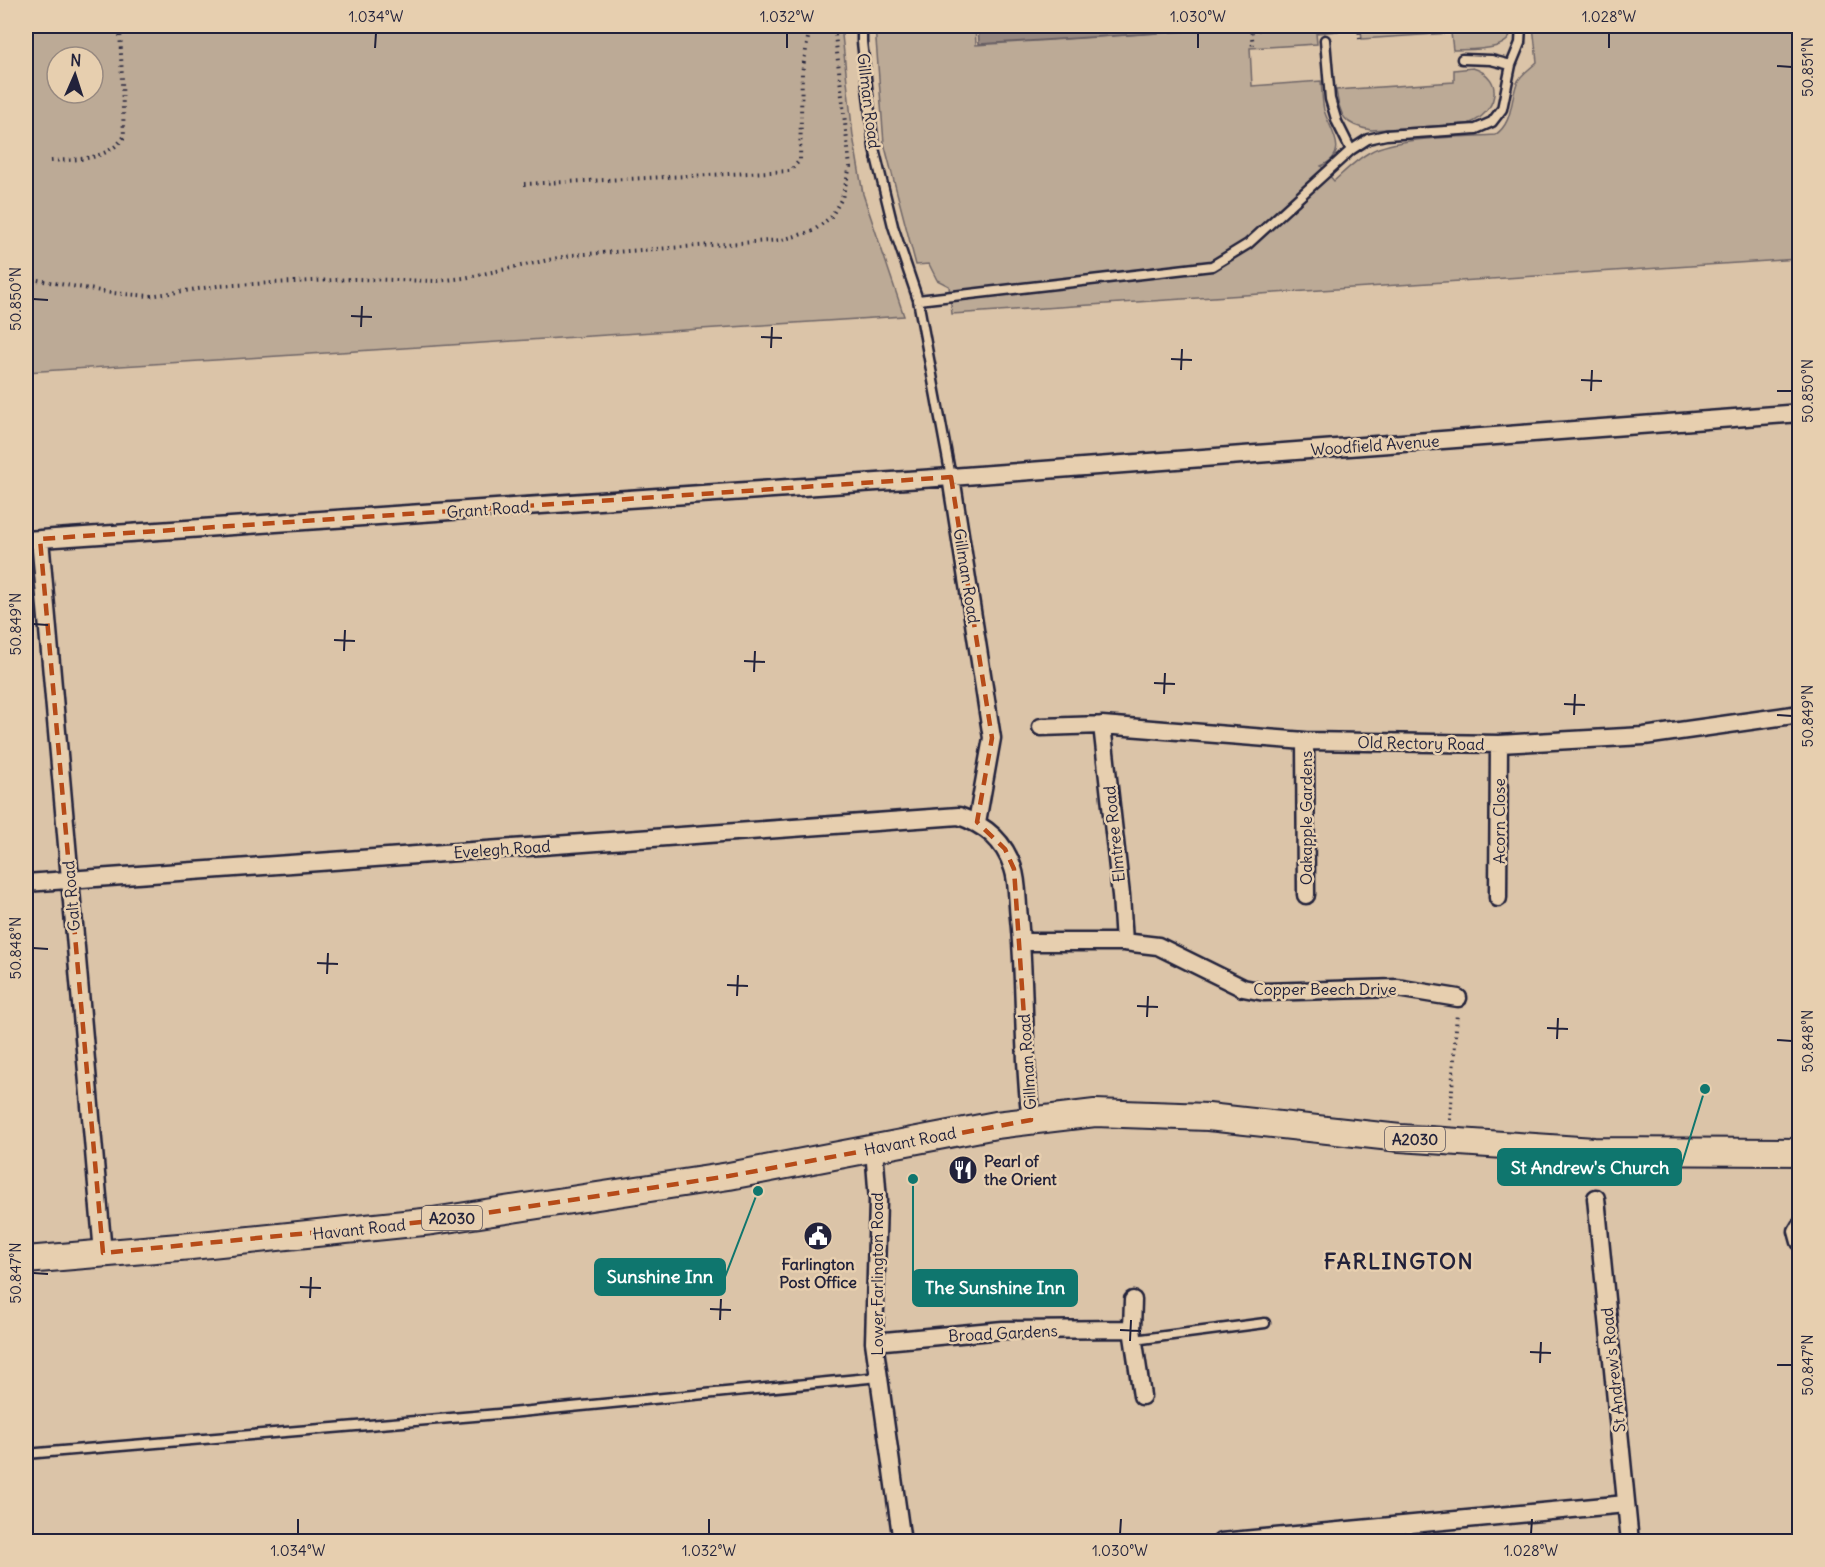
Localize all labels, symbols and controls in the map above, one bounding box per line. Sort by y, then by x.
text: 1.034°W [349,7,404,26]
text: 1.032°W [760,7,815,26]
text: 1.030°W [1170,7,1226,26]
text: 1.028°W [1582,7,1637,26]
text: 50.851°N [1798,37,1817,97]
north arrow [45,45,105,105]
text: N [70,50,82,70]
street label: Gillman Road [853,52,885,150]
text: 50.850°N [6,267,25,331]
text: 50.850°N [1798,359,1817,423]
street label: Woodfield Avenue [1310,431,1440,459]
street label: Grant Road [446,496,530,522]
street label: Gillman Road [950,527,984,625]
text: 50.849°N [6,593,25,655]
text: 50.849°N [1798,685,1817,747]
street label: Old Rectory Road [1357,732,1485,754]
street label: Oakapple Gardens [1296,751,1316,885]
street label: Acorn Close [1489,778,1509,864]
street label: Elmtree Road [1099,785,1129,883]
street label: Evelegh Road [453,836,551,862]
street label: Galt Road [58,860,84,932]
text: 50.848°N [6,917,25,979]
street label: Copper Beech Drive [1253,979,1397,999]
text: 50.848°N [1798,1010,1817,1072]
street label: Gillman Road [1014,1013,1040,1111]
street label: Havant Road [862,1122,958,1160]
road number: A2030 [1385,1127,1445,1151]
callout: St Andrew's Church [1498,1149,1681,1185]
place label: Pearl of the Orient [984,1151,1057,1189]
restaurant icon: Pearl of the Orient [947,1154,979,1186]
text: St Andrew's Church [1511,1156,1670,1179]
street label: Lower Farlington Road [867,1192,887,1356]
road number: A2030 [422,1206,482,1230]
street label: Havant Road [312,1214,406,1244]
public building icon: Farlington Post Office [802,1220,834,1252]
text: 50.847°N [6,1242,25,1304]
district label: FARLINGTON [1324,1247,1474,1275]
place label: Farlington Post Office [779,1254,857,1292]
callout: Sunshine Inn [595,1259,725,1295]
text: Sunshine Inn [607,1265,714,1288]
callout: The Sunshine Inn [913,1270,1077,1306]
text: The Sunshine Inn [925,1276,1066,1299]
street label: St Andrew's Road [1596,1306,1630,1434]
street label: Broad Gardens [948,1320,1058,1346]
text: 50.847°N [1798,1334,1817,1396]
text: 1.034°W [271,1541,326,1560]
text: 1.032°W [682,1541,737,1560]
text: 1.030°W [1092,1541,1148,1560]
text: 1.028°W [1504,1541,1559,1560]

